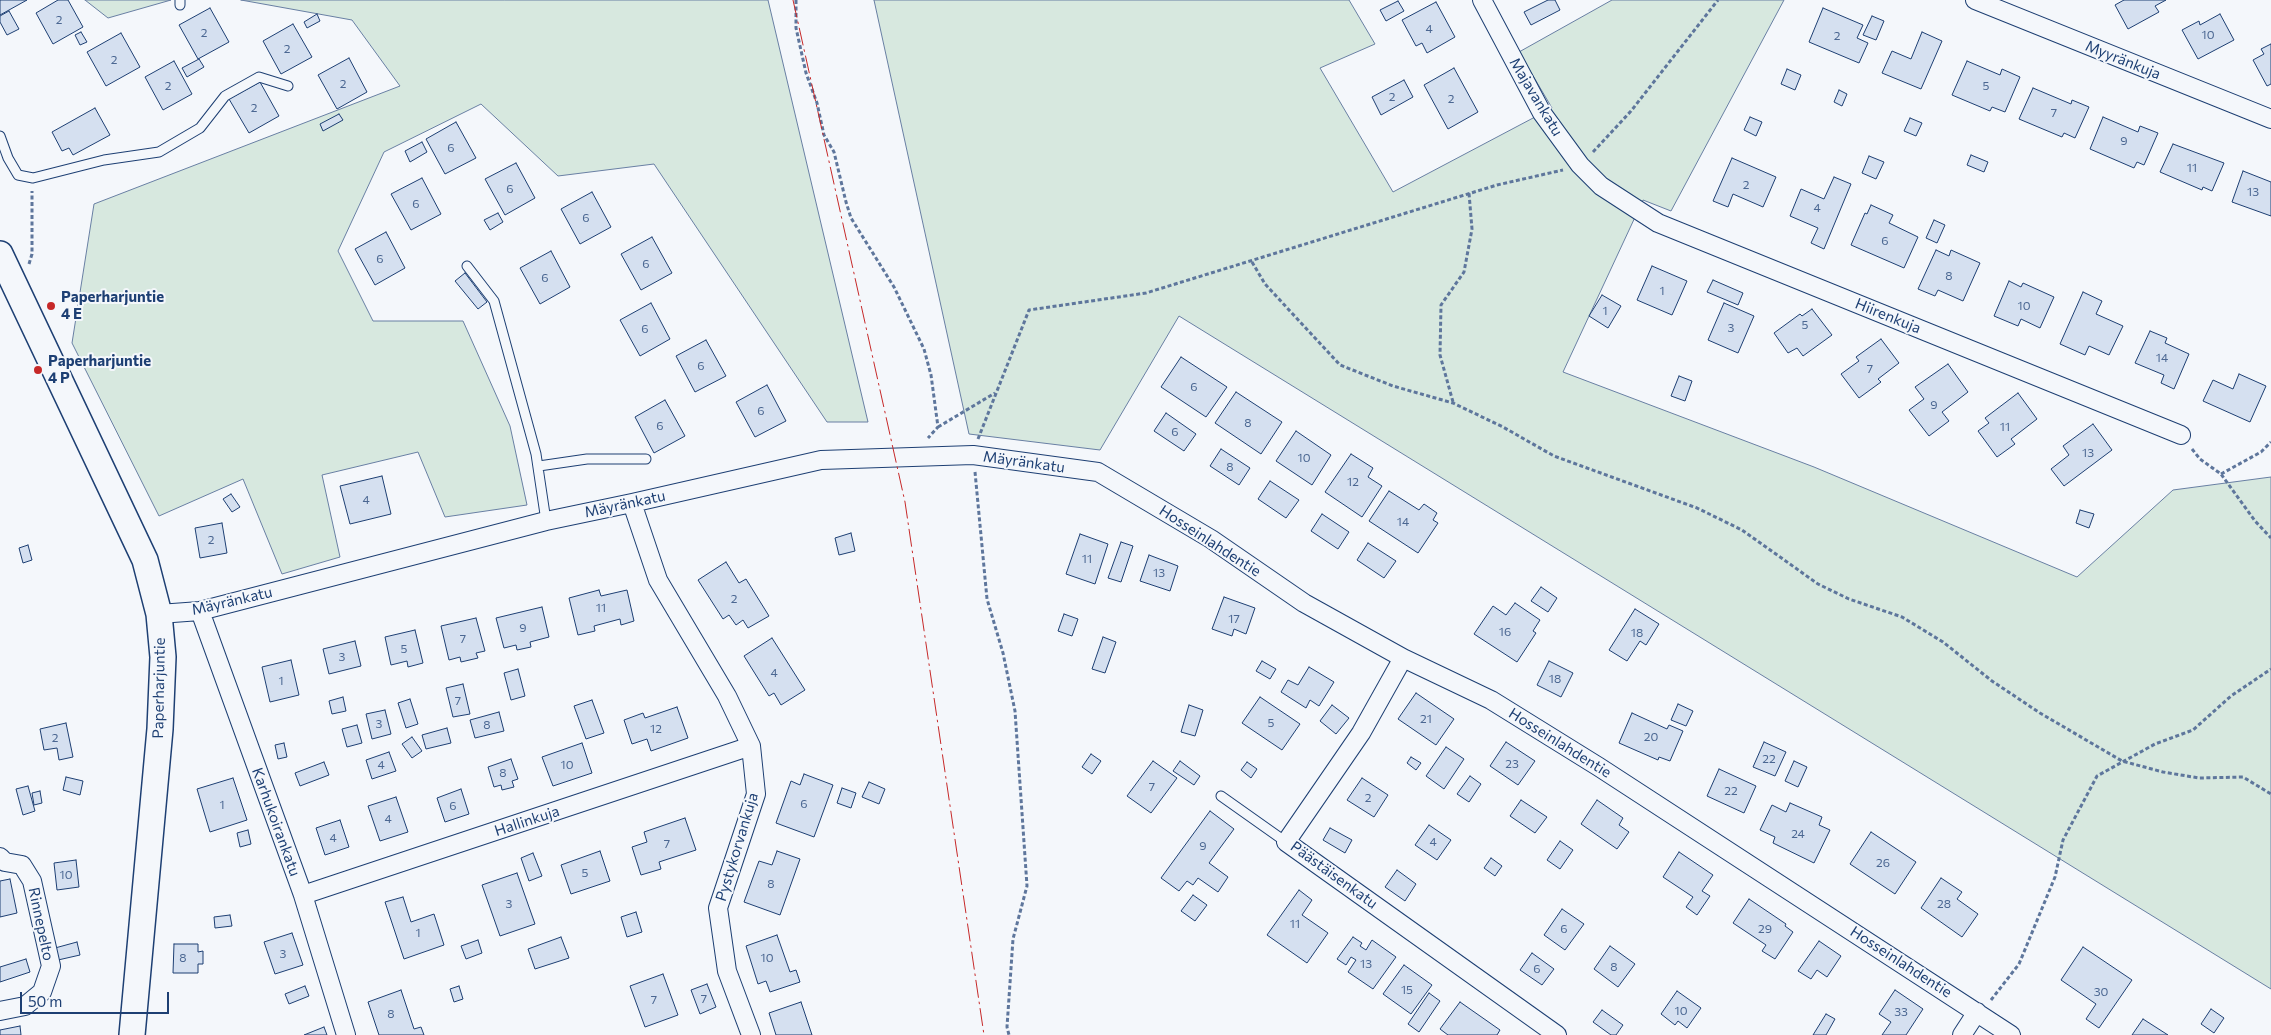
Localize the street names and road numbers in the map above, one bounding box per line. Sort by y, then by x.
street label: Myyränkuja [2083,37,2163,83]
street label: Majavankatu [1506,55,1566,139]
street label: Hiirenkuja [1852,295,1924,337]
street label: Mäyränkatu [982,447,1066,477]
street label: Mäyränkatu [583,487,667,521]
street label: Hosseinlahdentie [1156,501,1264,581]
street label: Mäyränkatu [190,583,274,619]
street label: Paperharjuntie [149,637,169,739]
street label: Hosseinlahdentie [1505,704,1615,782]
street label: Karhukoirankatu [248,765,304,879]
street label: Pystykorvankuja [712,790,762,904]
street label: Hallinkuja [492,802,562,840]
street label: Päästäisenkatu [1287,837,1381,913]
street label: Rinnepelto [24,886,58,962]
street label: Hosseinlahdentie [1847,922,1955,1002]

